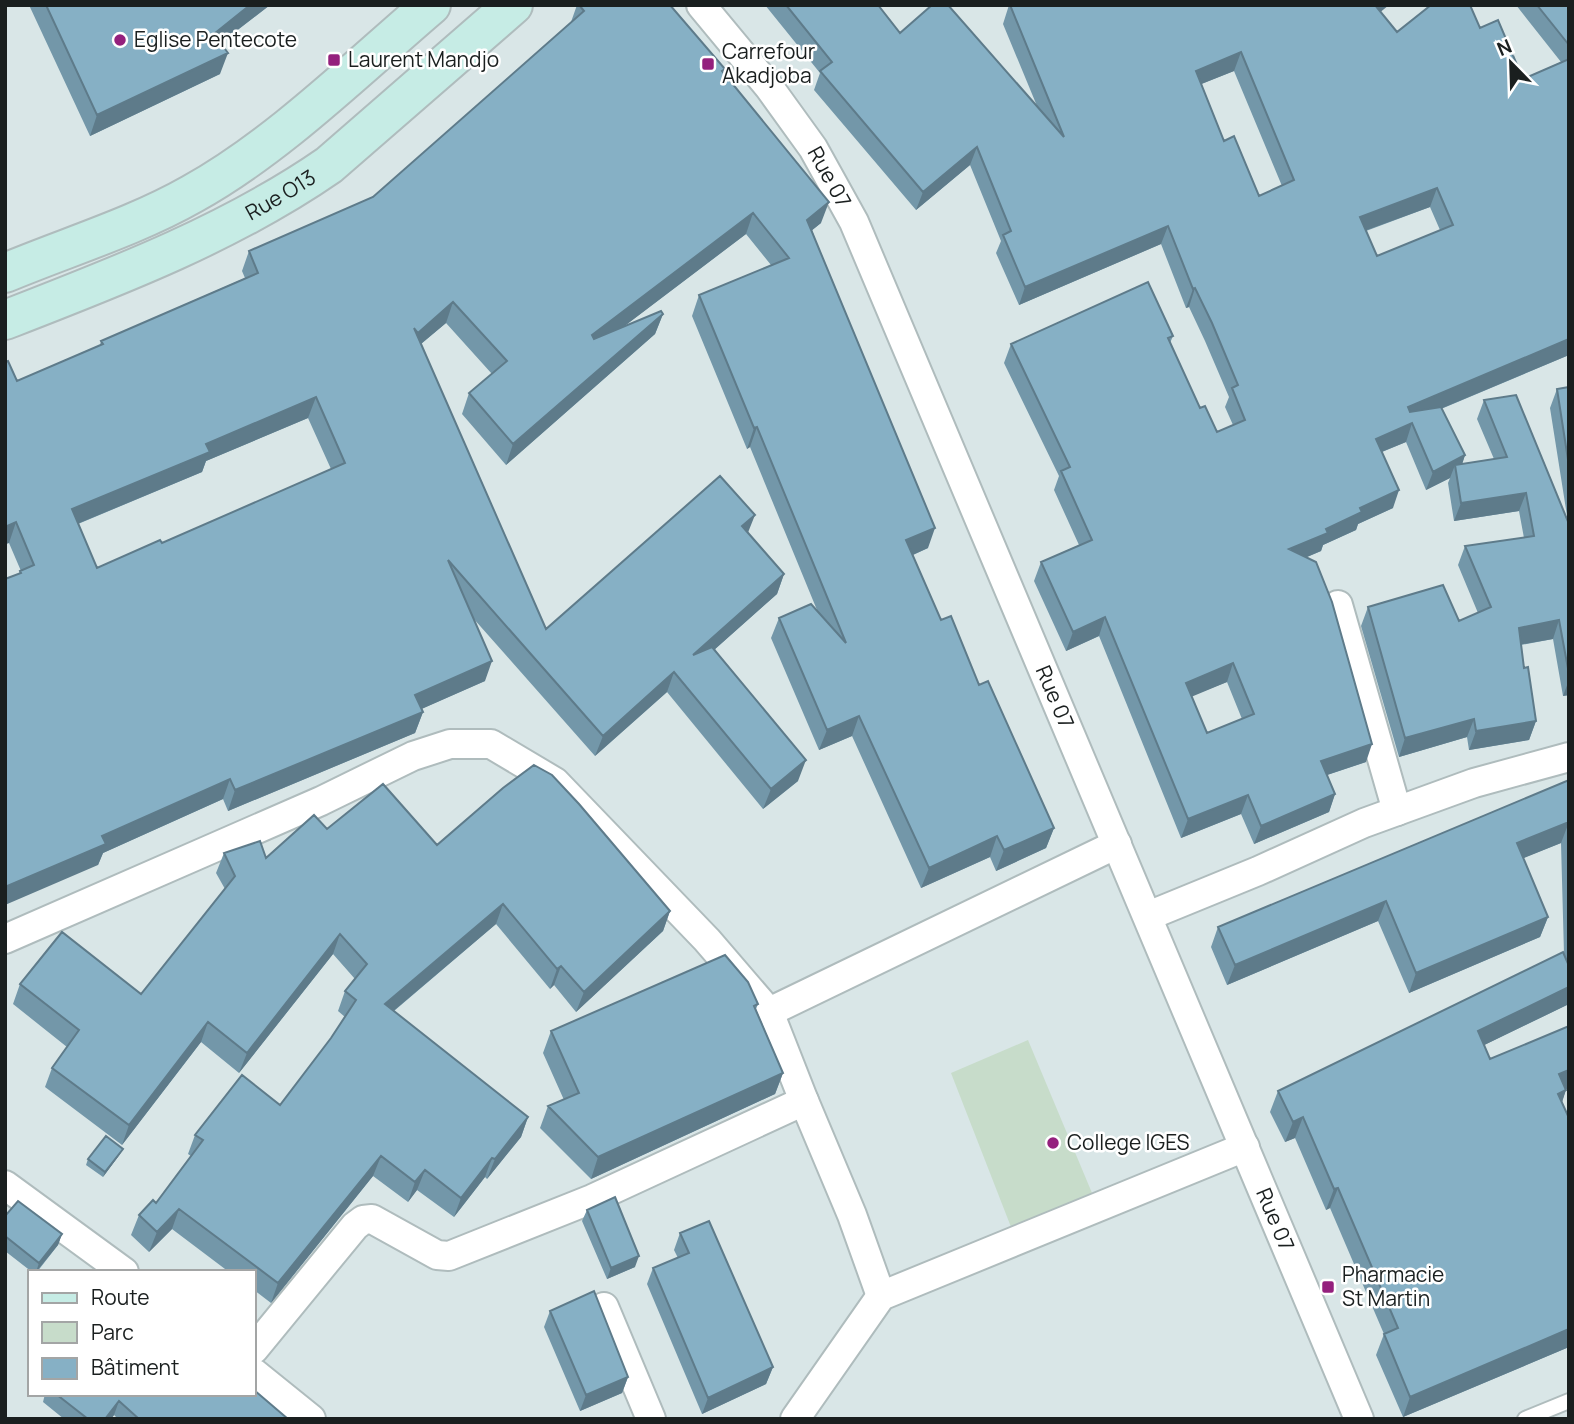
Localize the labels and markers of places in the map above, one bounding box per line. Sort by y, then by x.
place label: Eglise Pentecote [134,25,297,53]
marker: Eglise Pentecote [112,32,128,48]
place label: Carrefour Akadjoba [722,37,816,89]
place label: Laurent Mandjo [348,45,499,73]
marker: Laurent Mandjo [326,52,342,68]
marker: Carrefour Akadjoba [700,56,716,72]
place label: College IGES [1067,1128,1190,1156]
marker: College IGES [1045,1135,1061,1151]
place label: Pharmacie St Martin [1342,1260,1444,1312]
marker: Pharmacie St Martin [1320,1279,1336,1295]

